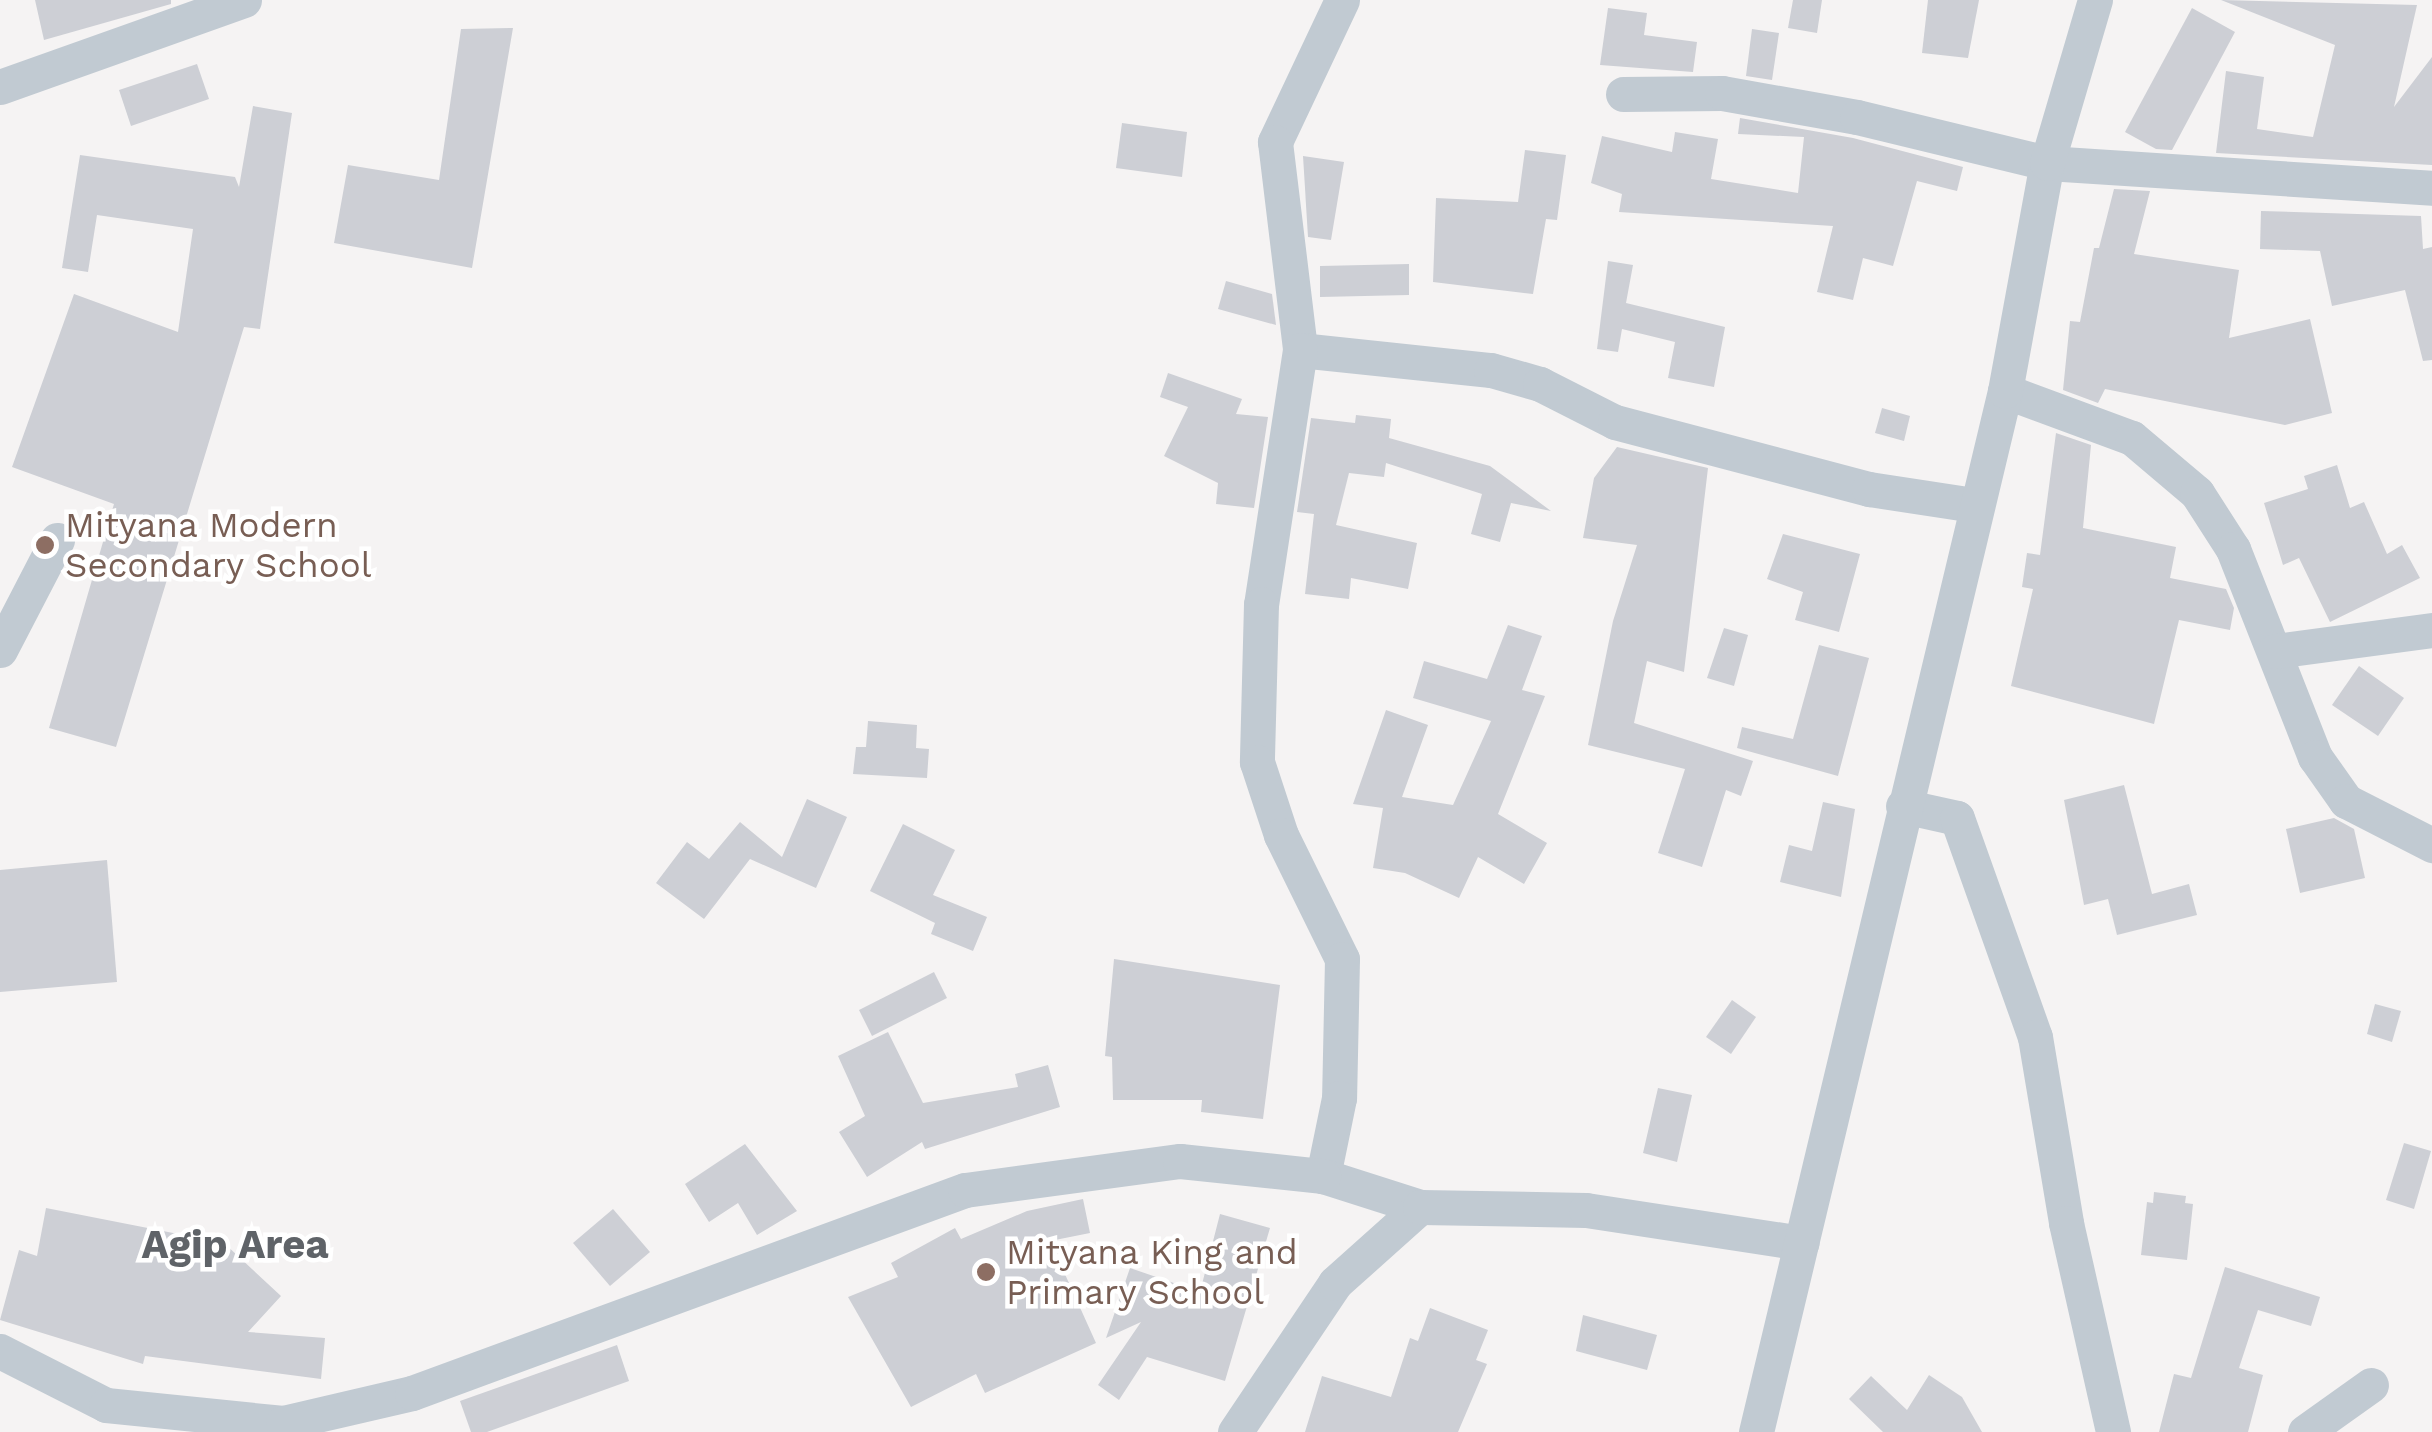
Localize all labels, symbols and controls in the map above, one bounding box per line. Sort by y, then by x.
place label: Mityana Modern Secondary School [65,504,372,586]
marker: Mityana Modern Secondary School [34,534,56,556]
district label: Agip Area [141,1221,329,1269]
place label: Mityana King and Primary School [1006,1231,1299,1313]
marker: Mityana King and Primary School [975,1261,997,1283]

